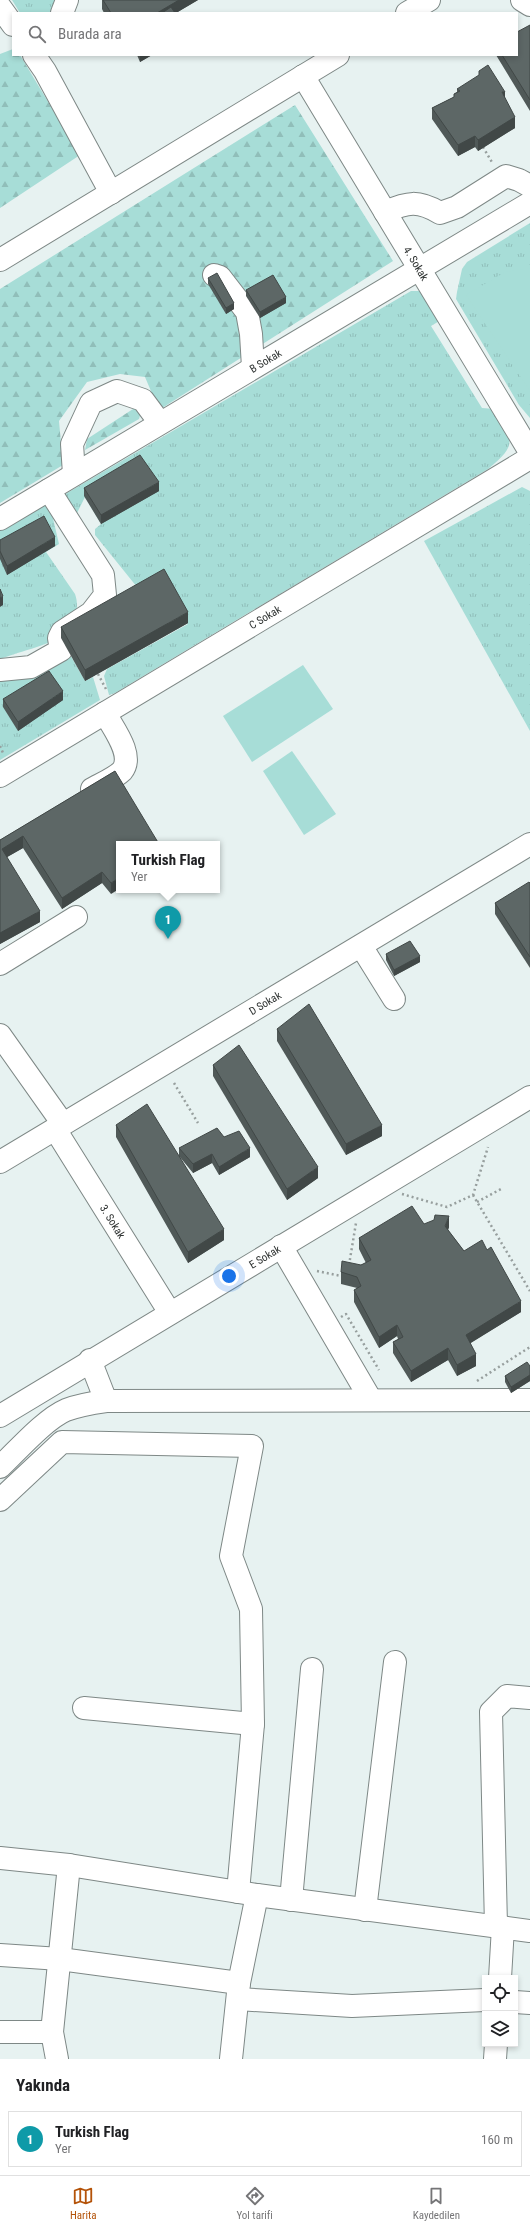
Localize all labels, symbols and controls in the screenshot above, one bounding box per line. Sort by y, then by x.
search box [12,12,518,56]
icon: search [26,23,48,45]
text: Burada ara [58,25,122,43]
street label: 4. Sokak [401,244,431,283]
street label: B Sokak [247,347,284,376]
street label: C Sokak [247,603,284,632]
popup [116,841,220,893]
text: Turkish Flag [131,851,205,869]
text: Yer [131,869,147,884]
pin: 1 [155,906,181,939]
street label: D Sokak [247,989,284,1018]
street label: 3. Sokak [97,1202,128,1241]
street label: E Sokak [247,1243,283,1272]
your location [219,1266,239,1286]
map controls [482,1975,518,2047]
button: locate [482,1975,518,2011]
button: layers [482,2011,518,2047]
text: Yakında [16,2075,70,2095]
text: Turkish Flag [55,2123,129,2141]
text: 1 [27,2132,33,2147]
text: 160 m [481,2132,513,2147]
text: Yer [55,2141,71,2156]
tab: Harita [70,2185,96,2222]
tab: Yol tarifi [236,2185,273,2222]
tab: Kaydedilen [413,2185,460,2222]

